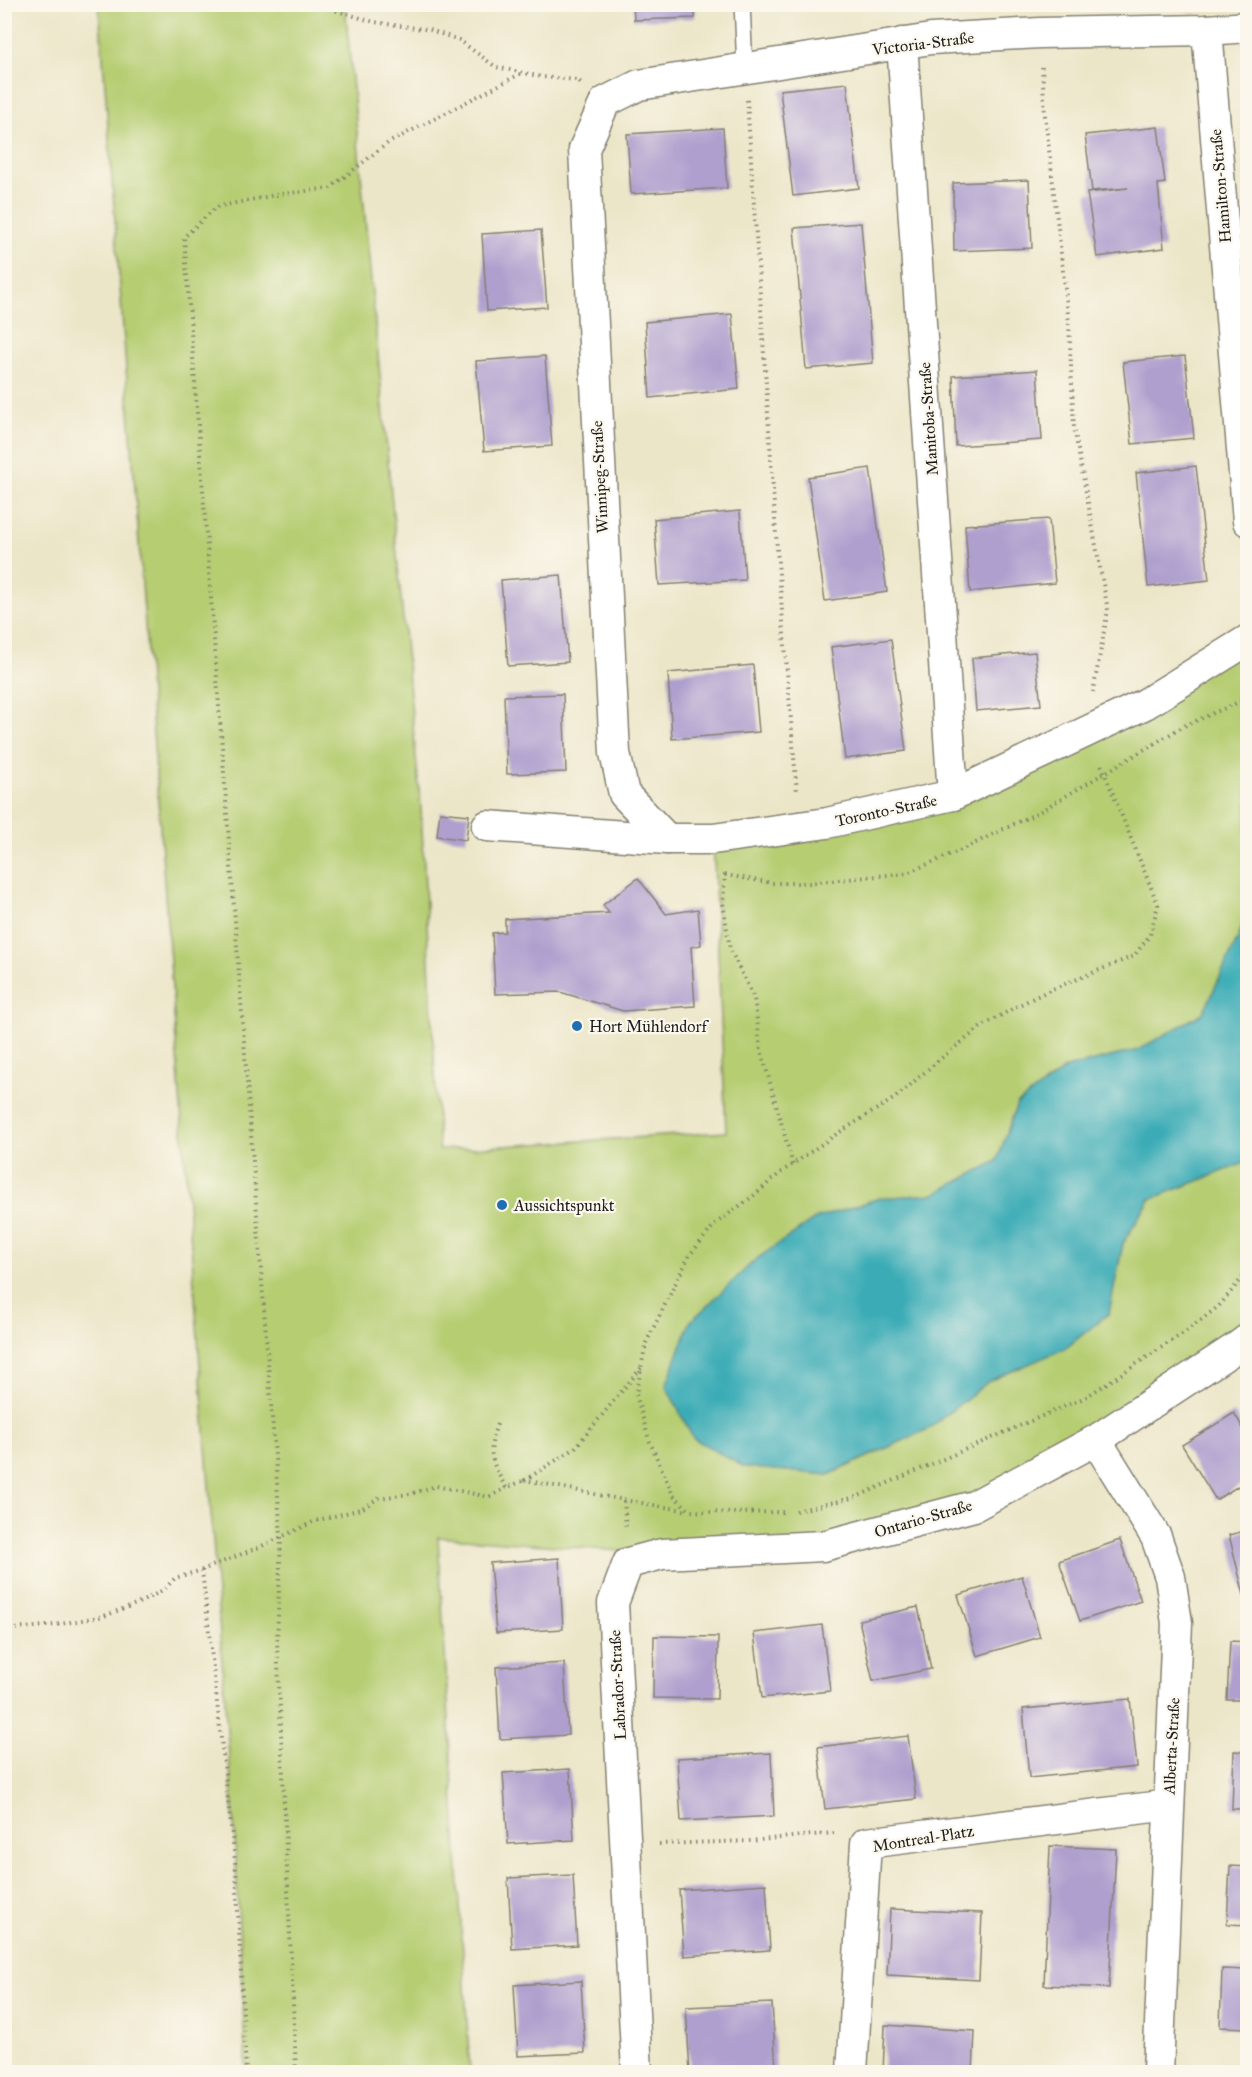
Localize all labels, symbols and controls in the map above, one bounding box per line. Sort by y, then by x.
street label: Victoria-Straße [870,28,975,59]
street label: Hamilton-Straße [1206,128,1235,244]
street label: Manitoba-Straße [915,361,942,476]
street label: Winnipeg-Straße [587,420,613,534]
street label: Toronto-Straße [834,790,939,831]
place label: Hort Mühlendorf [589,1017,709,1036]
marker: Hort Mühlendorf [570,1019,584,1033]
place label: Aussichtspunkt [513,1196,615,1215]
marker: Aussichtspunkt [495,1198,509,1212]
street label: Ontario-Straße [872,1495,975,1542]
street label: Labrador-Straße [605,1629,630,1741]
street label: Alberta-Straße [1159,1697,1184,1796]
street label: Montreal-Platz [871,1821,976,1856]

